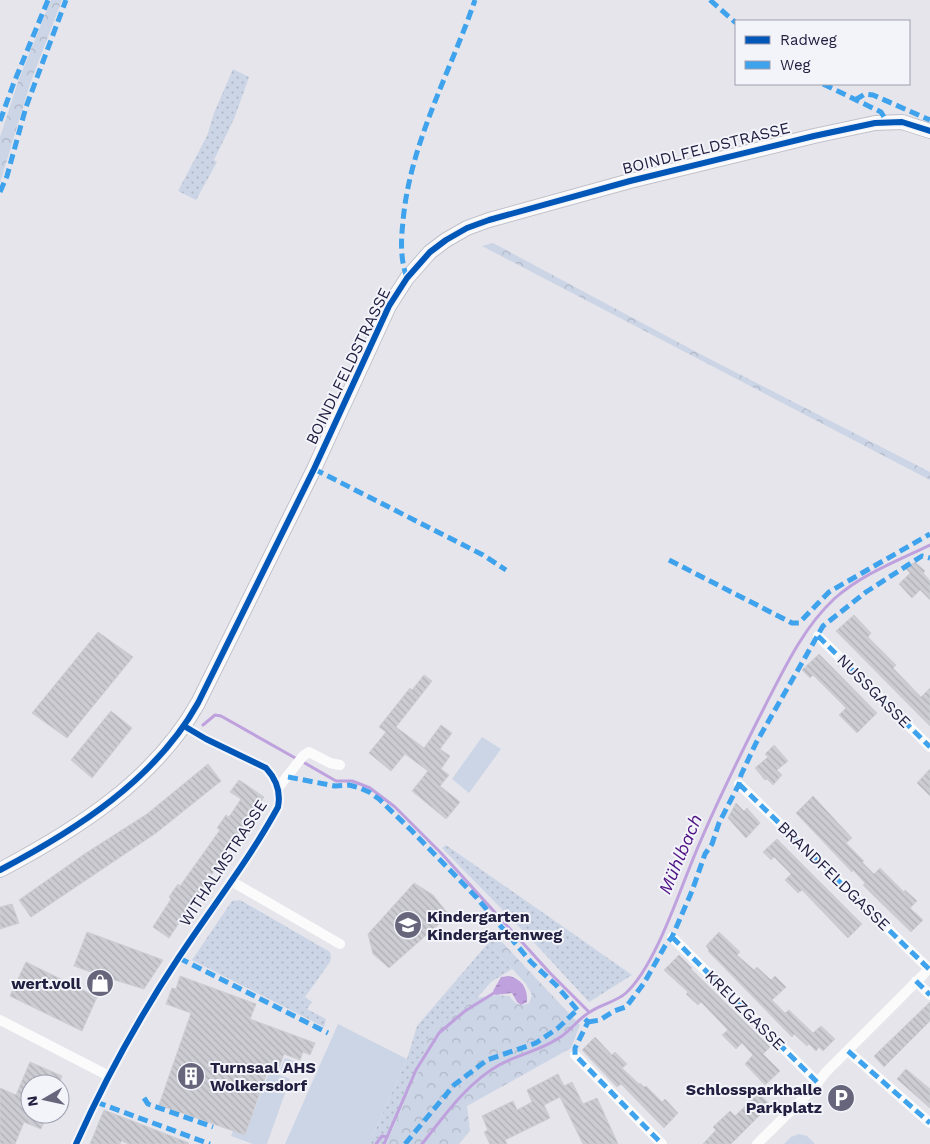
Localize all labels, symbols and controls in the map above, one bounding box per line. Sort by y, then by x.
legend [735,20,910,85]
text: Radweg [780,31,837,49]
text: Weg [780,56,811,74]
street label: BOINDLFELDSTRASSE [620,118,792,178]
street label: BOINDLFELDSTRASSE [302,284,394,448]
street label: NUSSGASSE [833,650,915,732]
street label: WITHALMSTRASSE [175,796,271,930]
water label: Mühlbach [654,811,706,897]
street label: BRANDFELDGASSE [774,818,894,934]
place label: Kindergarten Kindergartenweg [427,907,562,944]
school or university icon: Kindergarten Kindergartenweg [393,910,423,940]
street label: KREUZGASSE [701,966,789,1054]
shop icon: wert.voll [85,968,115,998]
place label: wert.voll [11,974,82,993]
place label: Turnsaal AHS Wolkersdorf [210,1058,316,1095]
building icon: Turnsaal AHS Wolkersdorf [176,1061,206,1091]
north arrow [20,1074,70,1124]
place label: Schlossparkhalle Parkplatz [686,1080,822,1117]
parking icon: Schlossparkhalle Parkplatz [826,1083,856,1113]
text: N [23,1095,41,1107]

